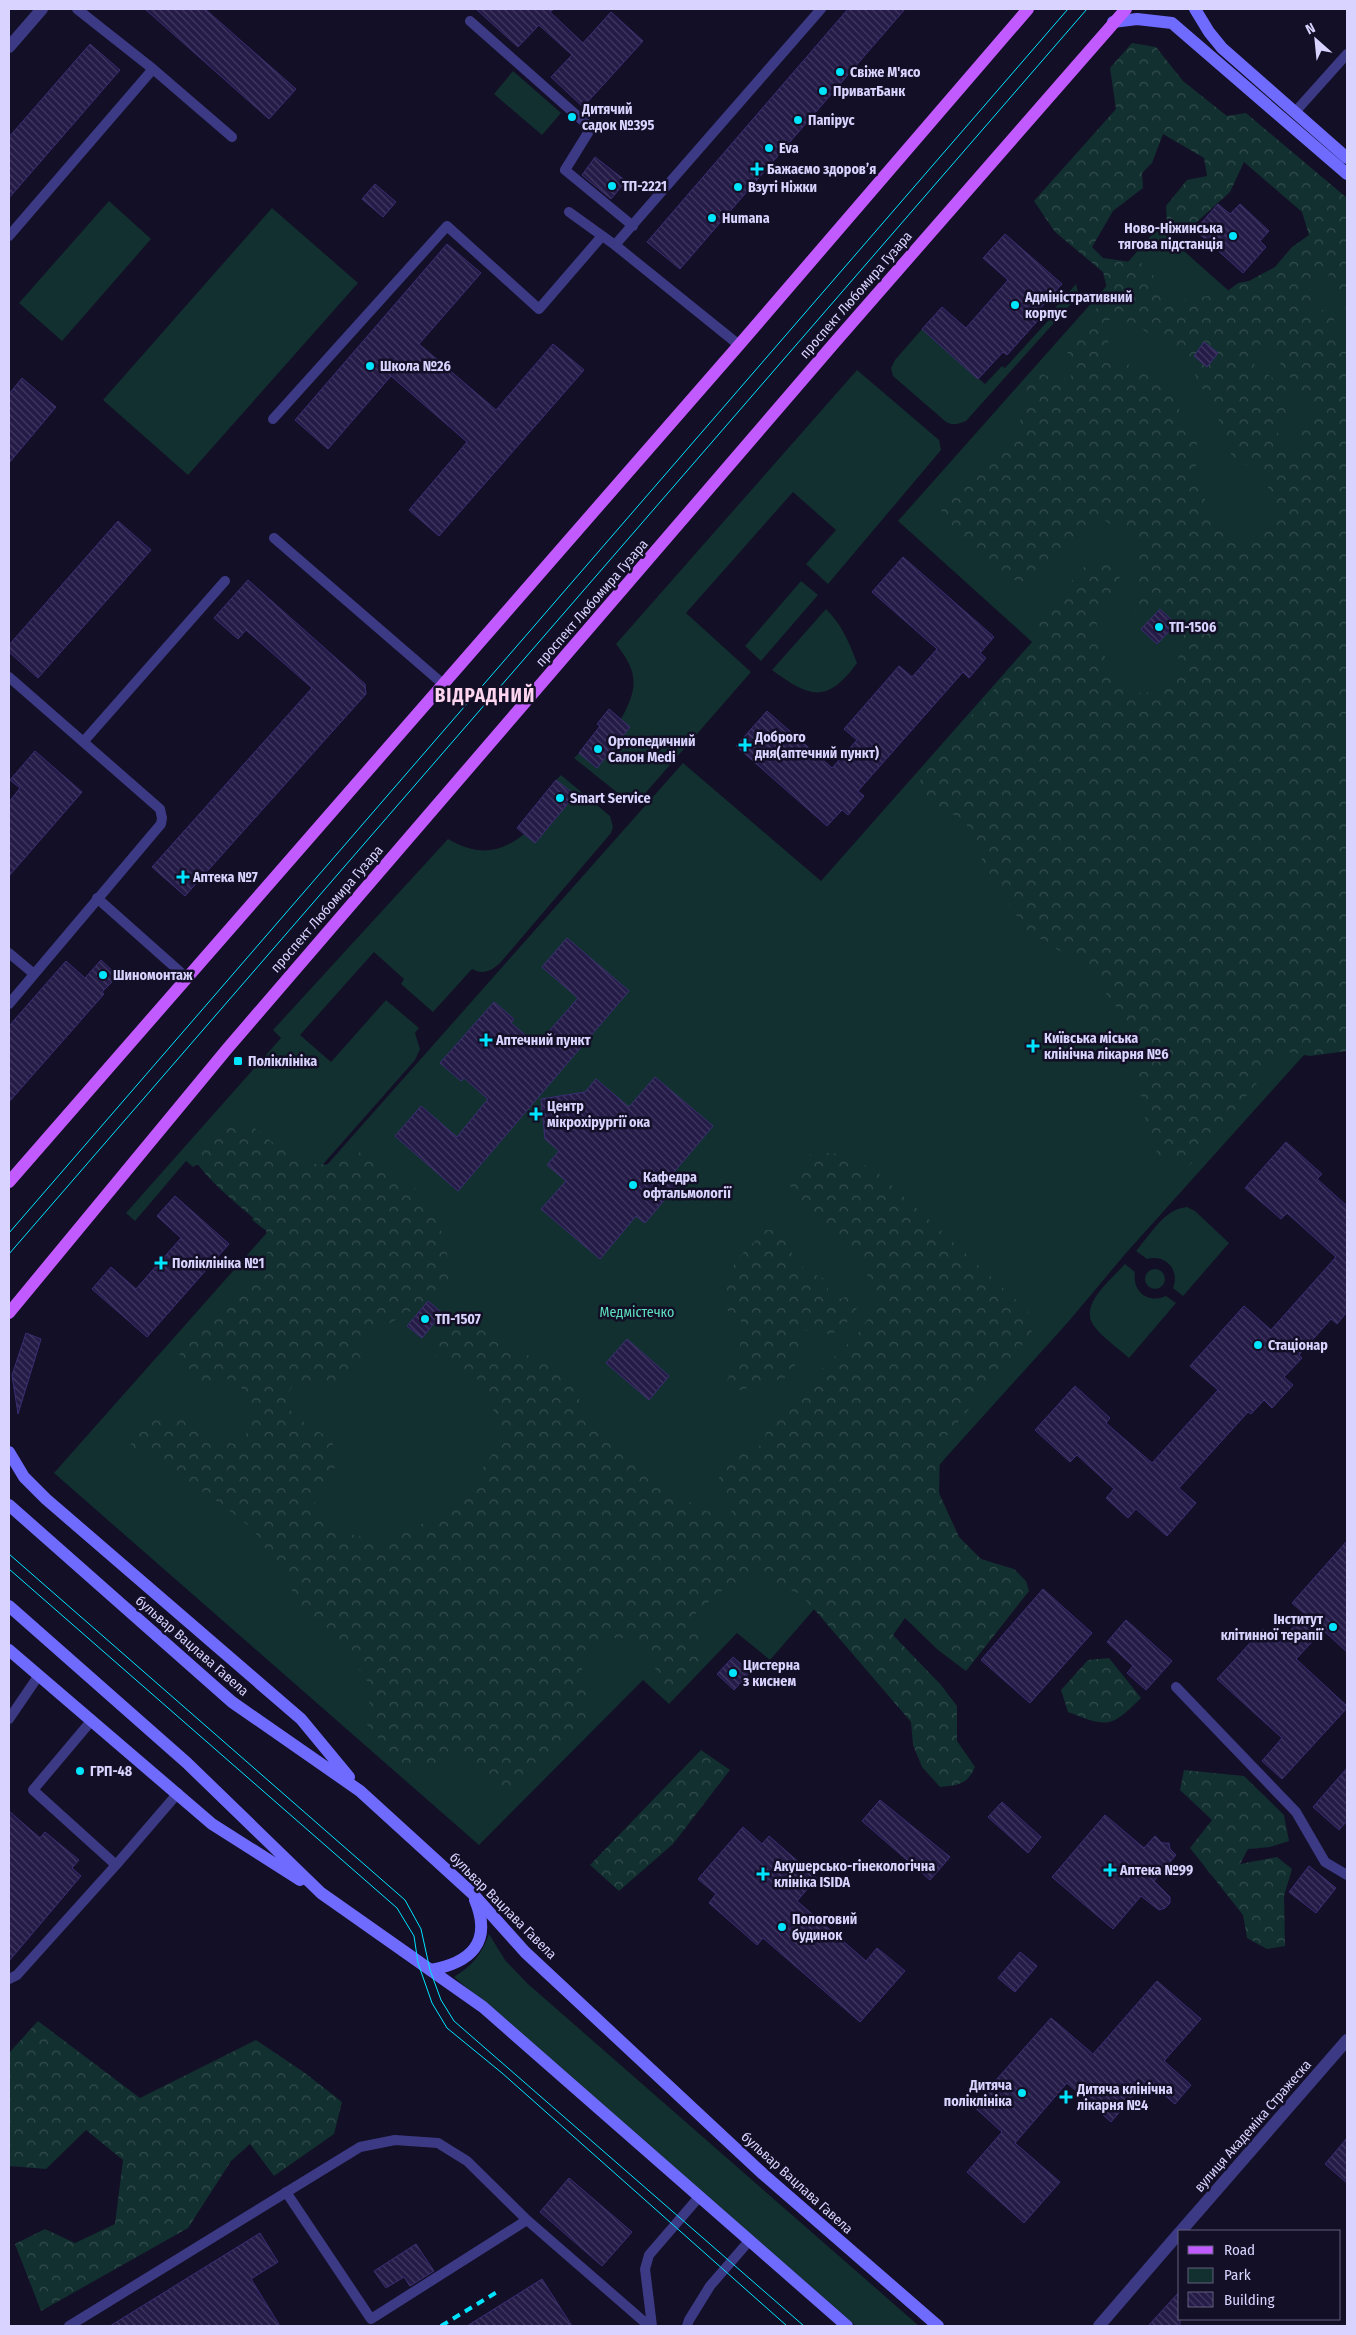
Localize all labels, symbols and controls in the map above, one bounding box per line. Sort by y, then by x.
north arrow [1291,15,1341,65]
text: N [1303,19,1318,38]
place label: Свіже М'ясо [850,64,921,81]
marker: Свіже М'ясо [834,66,846,78]
place label: ПриватБанк [833,83,906,100]
marker: ПриватБанк [817,85,829,97]
place label: Дитячий садок №395 [581,101,654,134]
marker: Дитячий садок №395 [566,111,578,123]
place label: Папірус [808,112,855,129]
marker: Папірус [792,114,804,126]
place label: Eva [779,140,799,157]
marker: Eva [763,142,775,154]
place label: Бажаємо здоровʼя [767,161,876,178]
marker: Бажаємо здоровʼя [751,163,763,175]
place label: ТП-2221 [622,178,667,195]
place label: Взуті Ніжки [748,179,817,196]
marker: ТП-2221 [606,180,618,192]
marker: Взуті Ніжки [732,181,744,193]
place label: Humana [722,210,770,227]
marker: Humana [706,212,718,224]
place label: Ново-Ніжинська тягова підстанція [1118,220,1223,253]
street label: проспект Любомира Гузара [796,228,916,362]
marker: Ново-Ніжинська тягова підстанція [1227,230,1239,242]
place label: Адміністративний корпус [1024,289,1132,322]
marker: Адміністративний корпус [1009,299,1021,311]
place label: Школа №26 [380,358,451,375]
marker: Школа №26 [364,360,376,372]
street label: проспект Любомира Гузара [532,536,652,670]
place label: ТП-1506 [1169,619,1216,636]
marker: ТП-1506 [1153,621,1165,633]
district label: ВІДРАДНИЙ [435,683,535,707]
place label: Доброго дня(аптечний пункт) [754,729,879,762]
place label: Ортопедичний Салон Medi [608,733,696,766]
marker: Доброго дня(аптечний пункт) [739,739,751,751]
marker: Ортопедичний Салон Medi [592,743,604,755]
place label: Smart Service [570,790,651,807]
marker: Smart Service [554,792,566,804]
street label: проспект Любомира Гузара [267,842,387,976]
place label: Аптека №7 [192,869,258,886]
marker: Аптека №7 [177,871,189,883]
place label: Шиномонтаж [113,967,193,984]
marker: Шиномонтаж [97,969,109,981]
place label: Київська міська клінічна лікарня №6 [1044,1030,1169,1063]
place label: Аптечний пункт [495,1032,592,1049]
marker: Аптечний пункт [480,1034,492,1046]
marker: Київська міська клінічна лікарня №6 [1026,1039,1040,1053]
place label: Поліклініка [248,1053,317,1070]
marker: Поліклініка [232,1055,244,1067]
place label: Центр мікрохірургії ока [547,1098,650,1131]
marker: Центр мікрохірургії ока [529,1107,543,1121]
place label: Кафедра офтальмології [643,1169,732,1202]
marker: Кафедра офтальмології [627,1179,639,1191]
place label: Поліклініка №1 [172,1255,264,1272]
marker: Поліклініка №1 [154,1256,168,1270]
park label: Медмістечко [600,1304,674,1321]
place label: ТП-1507 [435,1311,481,1328]
marker: ТП-1507 [419,1313,431,1325]
place label: Стаціонар [1268,1337,1328,1354]
marker: Стаціонар [1252,1339,1264,1351]
street label: бульвар Вацлава Гавела [132,1592,252,1700]
place label: Інститут клітинної терапії [1221,1611,1324,1644]
marker: Інститут клітинної терапії [1327,1621,1339,1633]
place label: Цистерна з киснем [743,1657,800,1690]
marker: Цистерна з киснем [727,1667,739,1679]
place label: ГРП-48 [90,1763,133,1780]
marker: ГРП-48 [74,1765,86,1777]
street label: бульвар Вацлава Гавела [446,1849,560,1963]
place label: Акушерсько-гінекологічна клініка ISIDA [773,1858,935,1891]
place label: Аптека №99 [1119,1862,1193,1879]
marker: Аптека №99 [1104,1864,1116,1876]
marker: Акушерсько-гінекологічна клініка ISIDA [756,1867,770,1881]
place label: Пологовий будинок [792,1911,857,1944]
marker: Пологовий будинок [776,1921,788,1933]
street label: вулиця Академіка Стражеска [1191,2056,1315,2196]
place label: Дитяча поліклініка [944,2077,1012,2110]
place label: Дитяча клінічна лікарня №4 [1076,2081,1173,2114]
marker: Дитяча поліклініка [1016,2087,1028,2099]
marker: Дитяча клінічна лікарня №4 [1059,2090,1073,2104]
street label: бульвар Вацлава Гавела [738,2128,856,2238]
legend [1178,2230,1341,2320]
text: Road [1224,2241,1255,2259]
text: Park [1224,2266,1251,2284]
text: Building [1224,2291,1275,2309]

